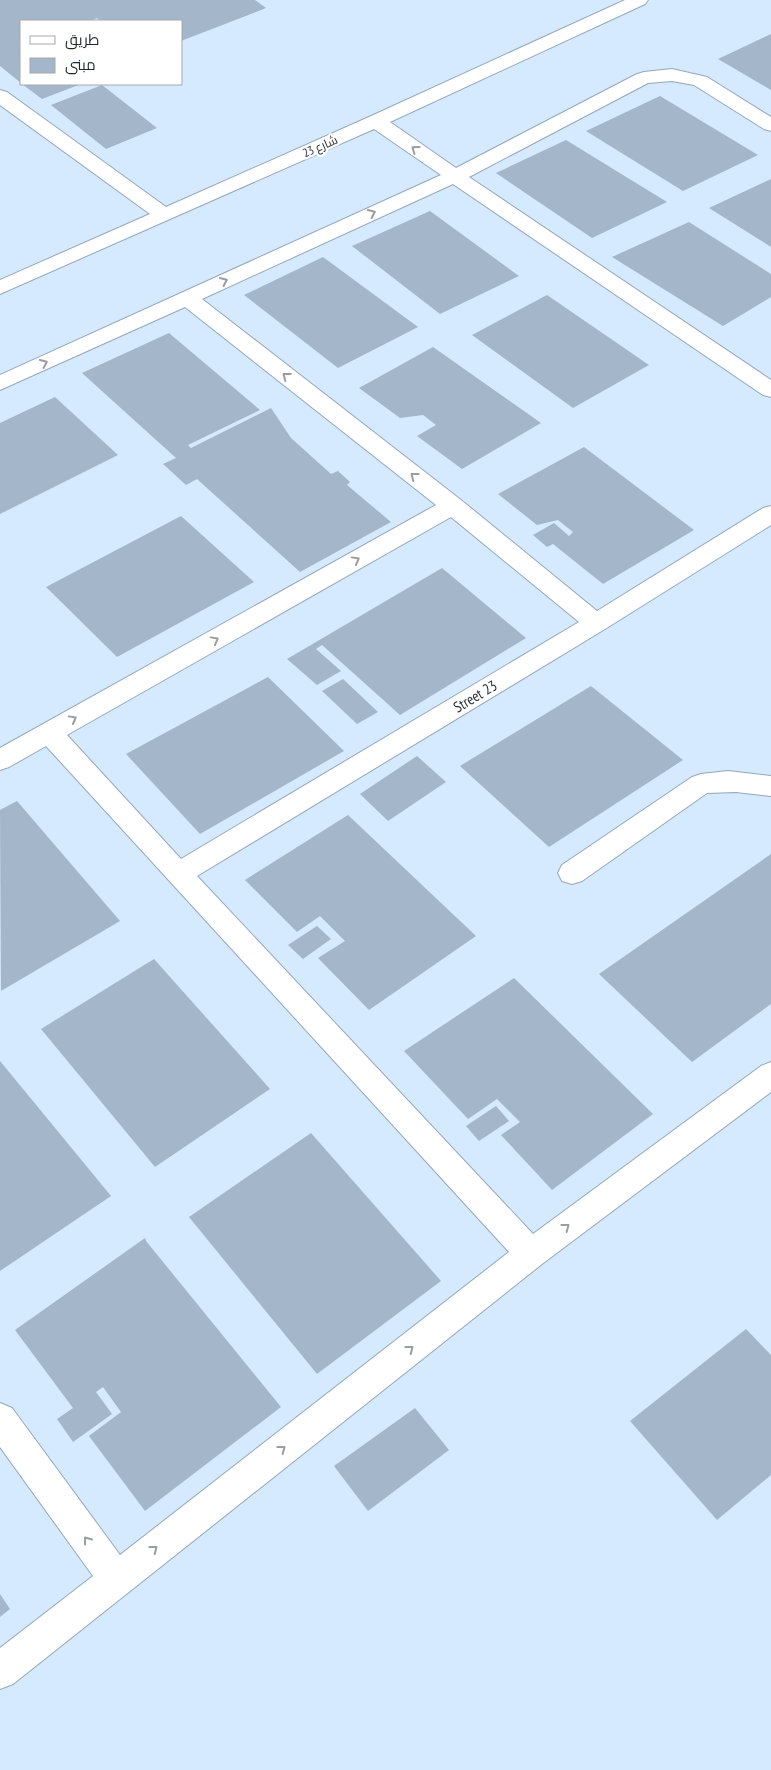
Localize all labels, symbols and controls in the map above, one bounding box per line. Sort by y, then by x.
legend [20,20,182,85]
text: طريق [65,30,99,50]
text: مبنى [65,55,96,75]
street label: شارع 23 [300,132,340,161]
one-way arrow [411,146,421,155]
one-way arrow [367,209,376,220]
one-way arrow [219,277,228,287]
one-way arrow [39,359,48,369]
one-way arrow [283,373,292,382]
one-way arrow [411,474,420,482]
one-way arrow [351,556,360,566]
one-way arrow [209,636,218,646]
street label: Street 23 [450,676,500,716]
one-way arrow [68,715,77,725]
one-way arrow [560,1225,569,1233]
one-way arrow [404,1346,413,1354]
one-way arrow [276,1446,285,1454]
one-way arrow [85,1537,93,1546]
one-way arrow [149,1546,158,1555]

